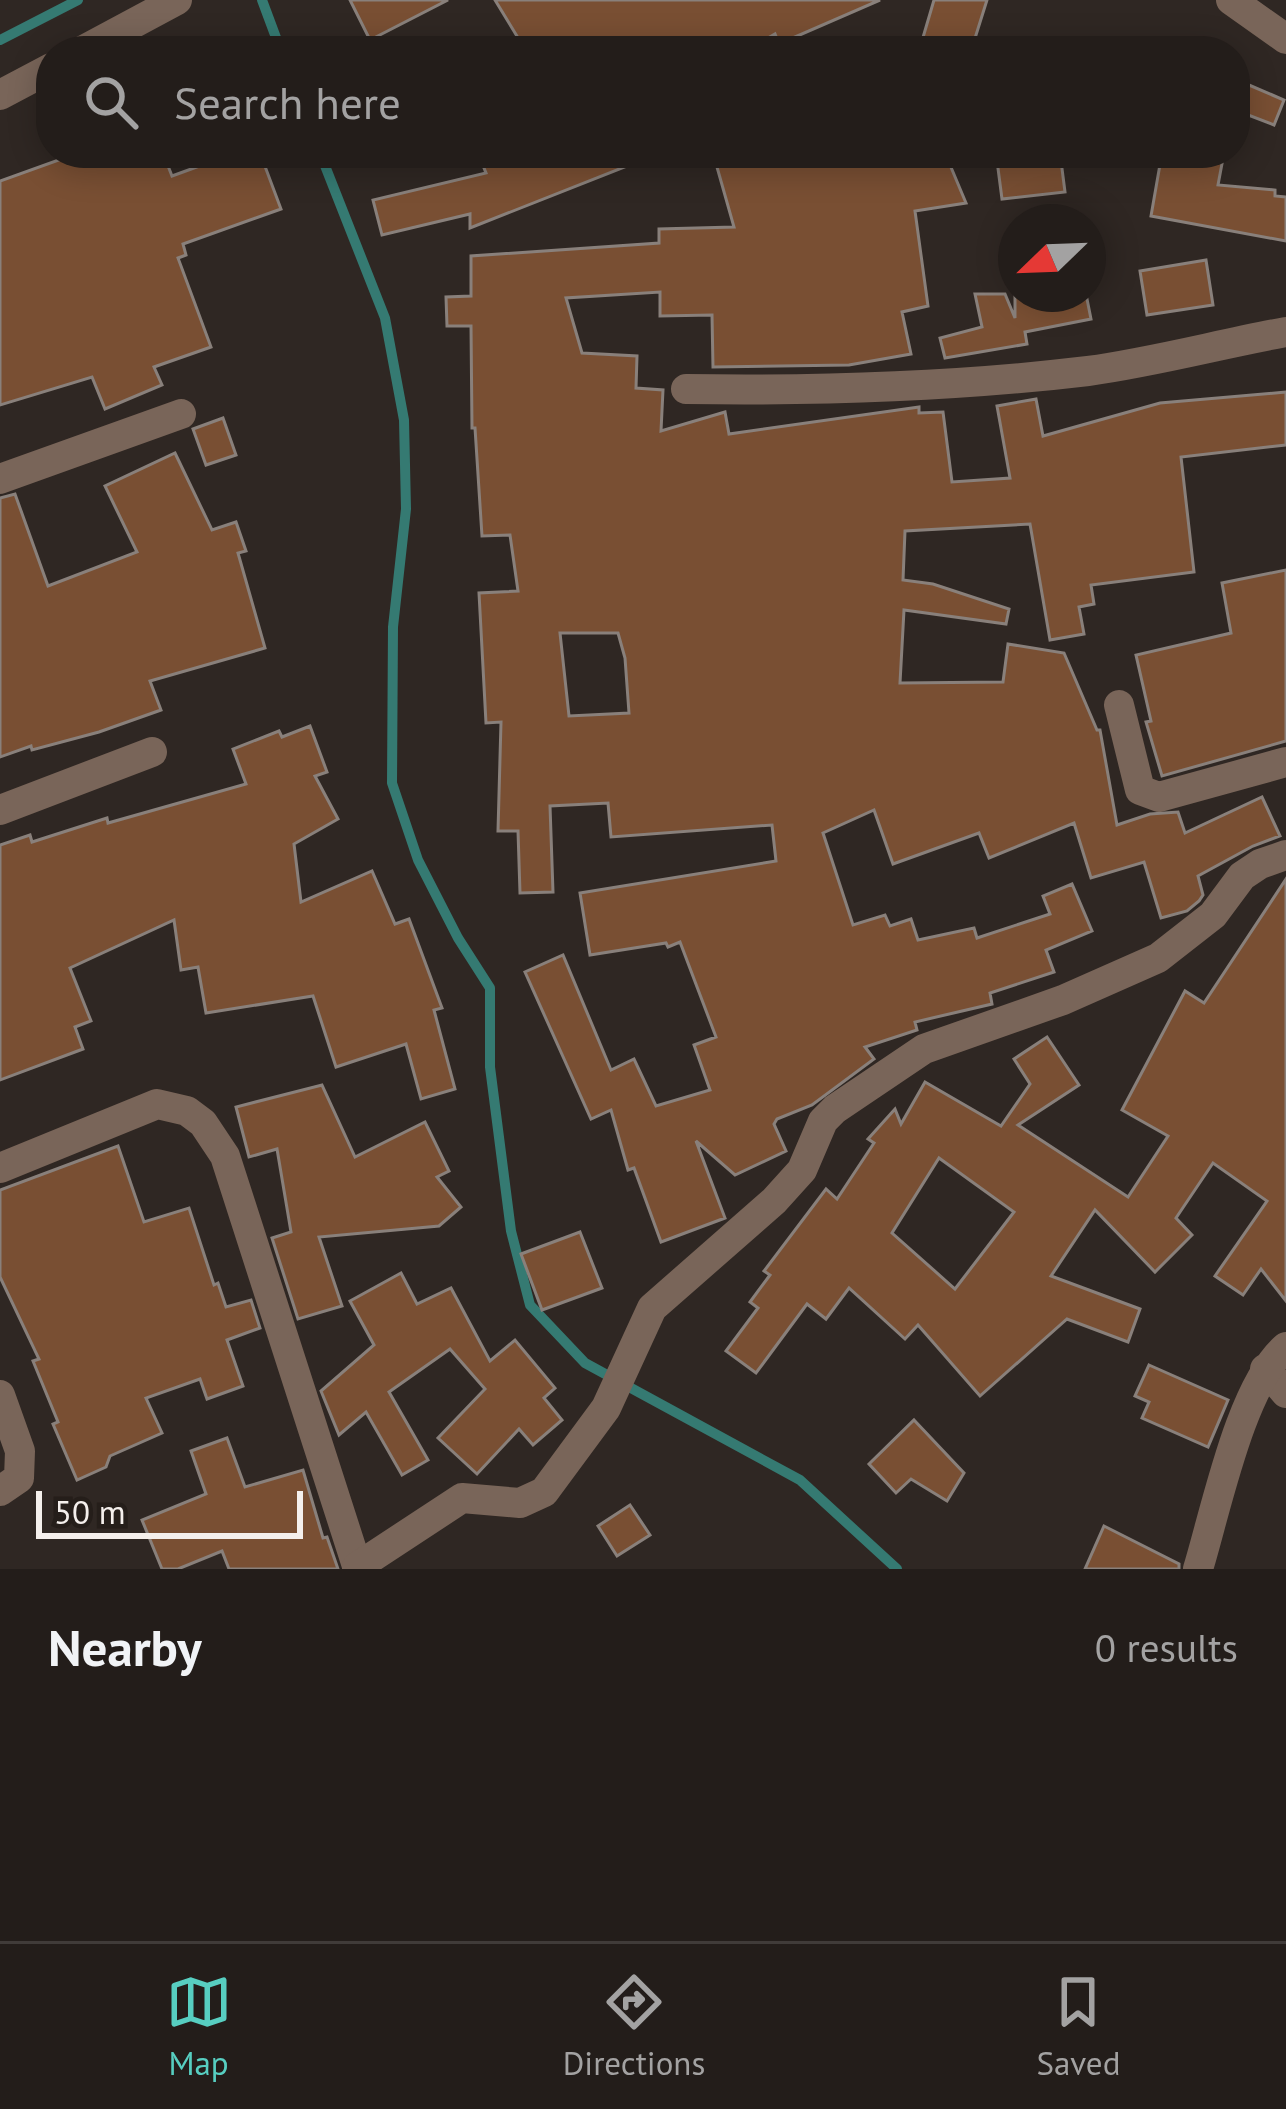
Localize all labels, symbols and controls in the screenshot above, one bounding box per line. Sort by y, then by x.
search box [36,36,1250,168]
icon: search [78,69,144,135]
text: Search here [174,73,401,131]
north arrow [998,204,1106,312]
scale bar [36,1485,303,1538]
text: 50 m [54,1490,126,1533]
text: Nearby [48,1614,202,1680]
text: 0 results [1095,1622,1238,1673]
tab: Map [166,1969,232,2084]
tab: Directions [563,1969,705,2084]
tab: Saved [1036,1969,1120,2084]

